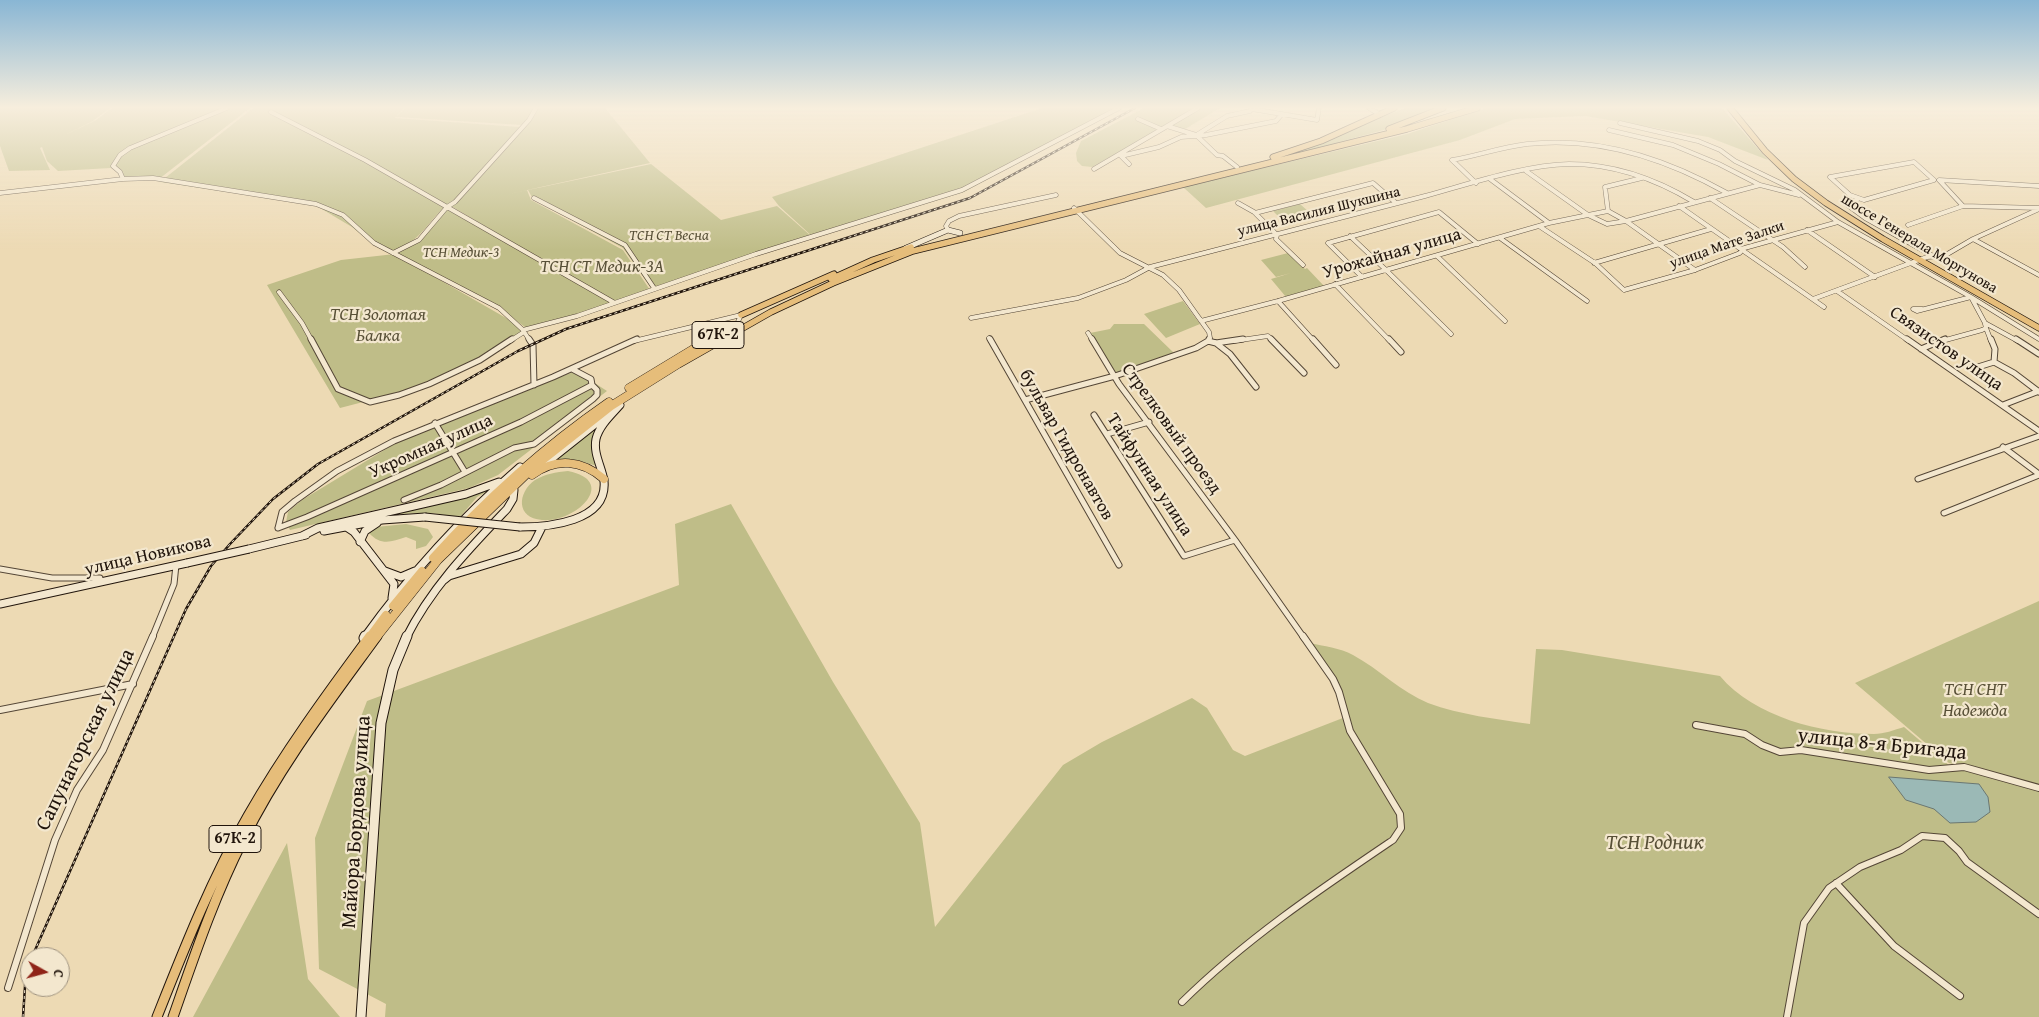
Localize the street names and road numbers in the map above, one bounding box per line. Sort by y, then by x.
street label: улица Василия Шукшина [1236,183,1402,241]
street label: шоссе Генерала Моргунова [1838,190,2000,298]
street label: улица Мате Залки [1667,217,1787,273]
street label: Урожайная улица [1320,224,1464,284]
street label: Связистов улица [1885,302,2007,396]
road number: 67К-2 [692,322,744,348]
street label: Стрелковый проезд [1116,359,1226,499]
street label: бульвар Гидронавтов [1014,366,1118,524]
street label: Укромная улица [366,410,496,484]
street label: Тайфунная улица [1101,410,1197,540]
street label: улица Новикова [83,531,213,581]
street label: Сапунагорская улица [31,645,141,835]
street label: Майора Бордова улица [337,715,377,929]
street label: улица 8-я Бригада [1796,724,1968,766]
road number: 67К-2 [209,826,261,852]

